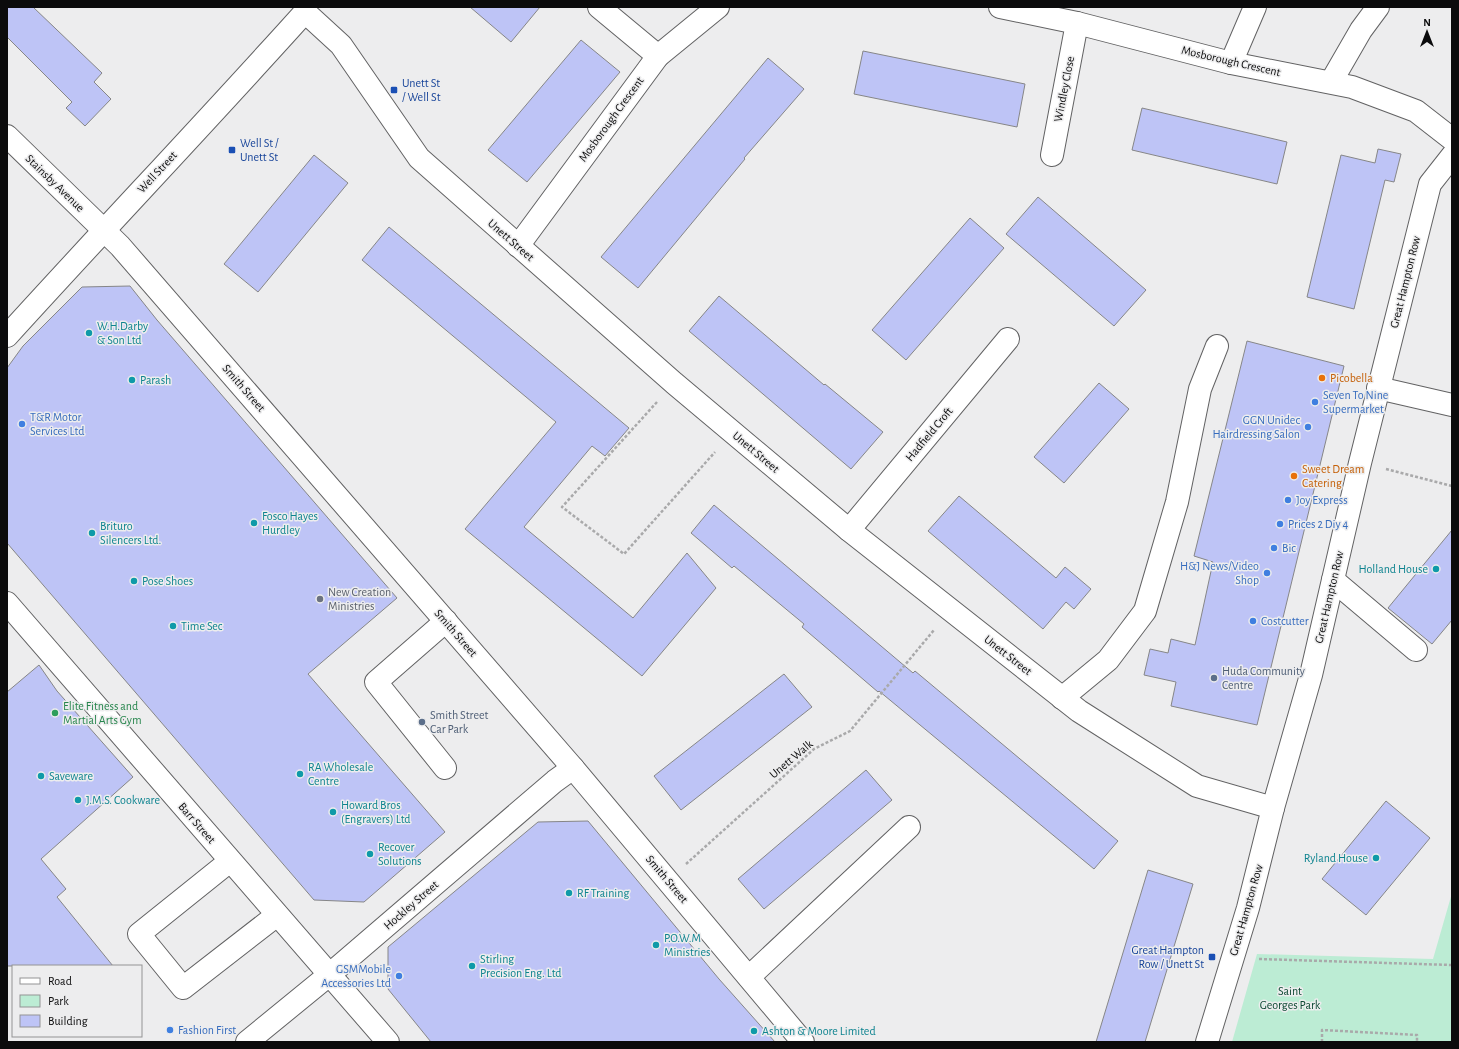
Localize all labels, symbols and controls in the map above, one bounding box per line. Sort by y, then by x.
north arrow [1407,12,1447,52]
text: N [1423,17,1431,28]
street label: Mosborough Crescent [1180,44,1282,78]
street label: Windley Close [1052,55,1077,123]
street label: Mosborough Crescent [576,74,646,164]
place label: Unett St / Well St [402,77,441,103]
marker: Unett St / Well St [389,85,399,95]
place label: Well St / Unett St [240,137,279,163]
marker: Well St / Unett St [227,145,237,155]
street label: Well Street [135,149,179,195]
street label: Stainsby Avenue [23,152,87,215]
street label: Unett Street [486,217,537,263]
street label: Great Hampton Row [1388,235,1422,329]
place label: W.H.Darby & Son Ltd [97,320,148,346]
marker: W.H.Darby & Son Ltd [84,328,94,338]
street label: Smith Street [220,362,268,414]
place label: Picobella [1330,372,1373,384]
marker: Picobella [1317,373,1327,383]
place label: Parash [140,374,171,386]
marker: Parash [127,375,137,385]
place label: Seven To Nine Supermarket [1323,389,1388,415]
marker: Seven To Nine Supermarket [1310,397,1320,407]
street label: Hadfield Croft [903,405,955,463]
place label: T&R Motor Services Ltd [30,411,84,437]
place label: GGN Unidec Hairdressing Salon [1212,414,1300,440]
marker: T&R Motor Services Ltd [17,419,27,429]
marker: GGN Unidec Hairdressing Salon [1303,422,1313,432]
street label: Unett Street [730,429,782,475]
place label: Sweet Dream Catering [1302,463,1364,489]
marker: Sweet Dream Catering [1289,471,1299,481]
place label: Joy Express [1296,494,1348,507]
marker: Joy Express [1283,495,1293,505]
place label: Fosco Hayes Hurdley [262,510,318,537]
marker: Fosco Hayes Hurdley [249,518,259,528]
place label: Prices 2 Diy 4 [1288,518,1349,531]
marker: Prices 2 Diy 4 [1275,519,1285,529]
place label: Brituro Silencers Ltd. [100,520,161,546]
marker: Brituro Silencers Ltd. [87,528,97,538]
place label: Bic [1282,542,1296,554]
marker: Bic [1269,543,1279,553]
street label: Great Hampton Row [1313,550,1345,644]
place label: H&J News/Video Shop [1180,560,1259,586]
place label: Holland House [1358,563,1428,575]
marker: Holland House [1431,564,1441,574]
marker: H&J News/Video Shop [1262,568,1272,578]
place label: Pose Shoes [142,575,193,587]
marker: Pose Shoes [129,576,139,586]
place label: New Creation Ministries [328,586,391,612]
marker: New Creation Ministries [315,594,325,604]
street label: Smith Street [432,607,480,659]
place label: Costcutter [1261,615,1309,627]
marker: Costcutter [1248,616,1258,626]
place label: Time Sec [181,620,223,632]
marker: Time Sec [168,621,178,631]
street label: Unett Street [982,633,1034,677]
place label: Huda Community Centre [1222,665,1305,691]
marker: Huda Community Centre [1209,673,1219,683]
place label: Elite Fitness and Martial Arts Gym [63,700,142,727]
marker: Elite Fitness and Martial Arts Gym [50,708,60,718]
place label: Smith Street Car Park [430,709,489,735]
marker: Smith Street Car Park [417,717,427,727]
street label: Unett Walk [767,737,815,781]
place label: RA Wholesale Centre [308,761,373,787]
marker: RA Wholesale Centre [295,769,305,779]
place label: Saveware [49,770,93,782]
marker: Saveware [36,771,46,781]
place label: J.M.S. Cookware [86,794,160,806]
marker: J.M.S. Cookware [73,795,83,805]
place label: Howard Bros (Engravers) Ltd [341,799,411,825]
street label: Barr Street [176,800,218,846]
marker: Howard Bros (Engravers) Ltd [328,807,338,817]
place label: Recover Solutions [378,841,422,867]
marker: Recover Solutions [365,849,375,859]
place label: Ryland House [1304,852,1368,865]
street label: Smith Street [644,853,690,905]
marker: Ryland House [1371,853,1381,863]
street label: Great Hampton Row [1227,863,1265,957]
street label: Hockley Street [381,878,441,933]
place label: RF Training [577,887,629,899]
marker: RF Training [564,888,574,898]
place label: P.O.W.M Ministries [664,932,711,958]
marker: P.O.W.M Ministries [651,940,661,950]
place label: Great Hampton Row / Unett St [1132,944,1204,970]
marker: Great Hampton Row / Unett St [1207,952,1217,962]
place label: Stirling Precision Eng. Ltd [480,953,562,979]
marker: Stirling Precision Eng. Ltd [467,961,477,971]
place label: GSMMobile Accessories Ltd [321,963,391,989]
legend [12,965,142,1037]
marker: GSMMobile Accessories Ltd [394,971,404,981]
text: Road [48,975,72,987]
park label: Saint Georges Park [1260,985,1321,1011]
text: Park [48,995,69,1007]
text: Building [48,1015,88,1027]
place label: Fashion First [178,1024,236,1036]
marker: Fashion First [165,1025,175,1035]
place label: Ashton & Moore Limited [762,1025,876,1037]
marker: Ashton & Moore Limited [749,1026,759,1036]

